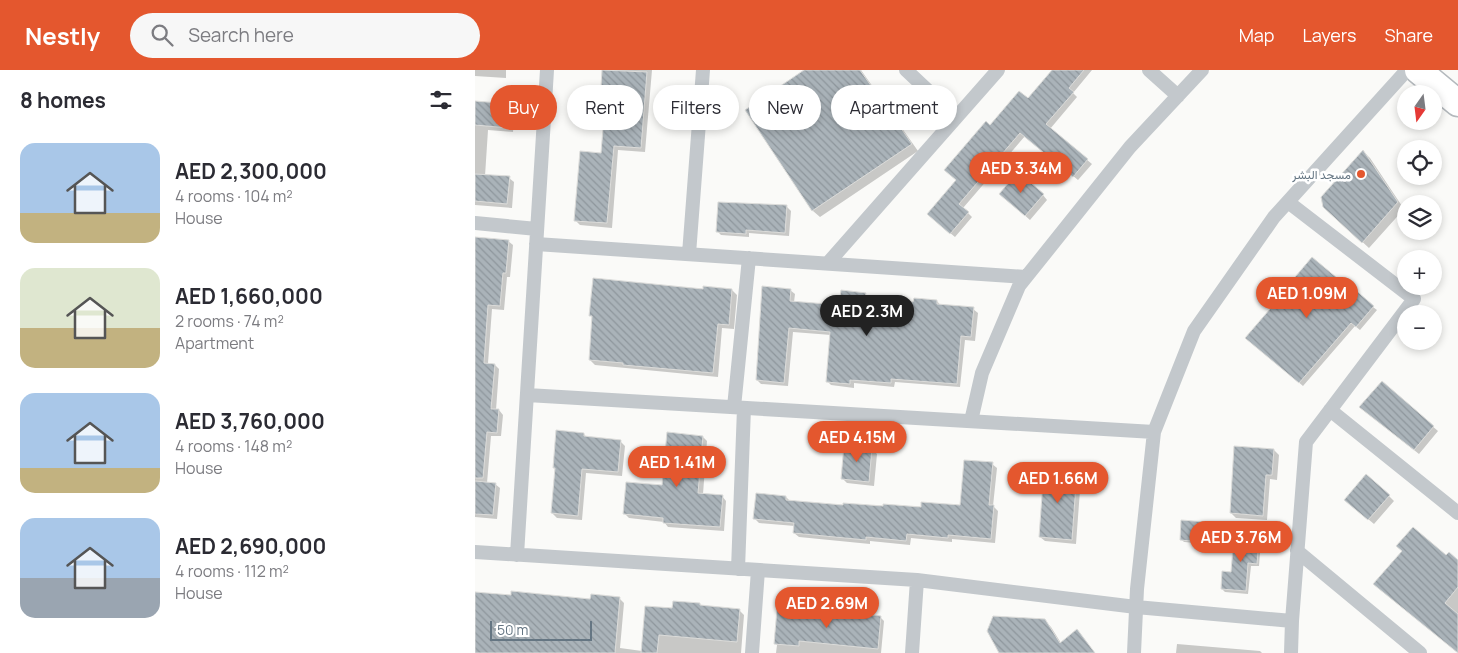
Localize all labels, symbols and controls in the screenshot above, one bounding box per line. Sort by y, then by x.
search box [130,13,480,58]
text: Nestly [25,19,100,52]
icon: search [148,21,176,49]
text: Search here [188,22,294,48]
text: Map [1239,23,1274,47]
text: Layers [1302,23,1356,47]
text: Share [1384,23,1433,47]
chip: Buy [490,85,557,130]
chip: Rent [567,85,643,130]
chip: Filters [653,85,739,130]
chip: New [749,85,821,130]
chip: Apartment [831,85,957,130]
north arrow [1397,85,1443,130]
map controls [1397,85,1442,350]
text: 8 homes [20,86,106,114]
icon: filters [427,86,455,114]
button: locate [1397,140,1442,185]
pin: AED 3.34M [964,152,1078,194]
text: AED 2,300,000 [175,157,327,185]
text: AED 3.34M [980,157,1062,179]
icon: home [60,163,120,223]
place label: مسجد البشر [1291,166,1351,183]
marker: مسجد البشر [1355,168,1367,180]
text: 4 rooms · 104 m² [175,185,293,207]
button: layers [1397,195,1442,240]
text: House [175,207,223,229]
button: + [1397,250,1442,295]
pin: AED 1.09M [1250,276,1364,319]
text: AED 1,660,000 [175,282,323,310]
text: AED 1.09M [1267,282,1347,304]
icon: home [60,288,120,348]
pin: AED 2.3M [815,294,919,337]
text: AED 2.3M [831,300,903,322]
button: − [1397,305,1442,350]
text: 2 rooms · 74 m² [175,310,284,332]
text: Apartment [175,332,254,354]
text: AED 3,760,000 [175,407,325,435]
icon: home [60,413,120,473]
pin: AED 4.15M [800,420,914,463]
text: AED 4.15M [819,426,895,448]
text: 4 rooms · 148 m² [175,435,292,457]
pin: AED 1.41M [620,446,734,488]
text: AED 1.41M [639,451,715,473]
text: House [175,457,223,479]
pin: AED 1.66M [1001,462,1115,504]
text: AED 1.66M [1018,467,1098,489]
pin: AED 3.76M [1184,520,1298,563]
text: AED 3.76M [1201,526,1281,548]
text: AED 2,690,000 [175,532,326,560]
icon: home [60,538,120,598]
text: 4 rooms · 112 m² [175,560,289,582]
text: House [175,582,223,604]
pin: AED 2.69M [770,586,884,629]
text: AED 2.69M [786,592,868,614]
scale bar [490,618,593,641]
text: 50 m [497,620,528,639]

